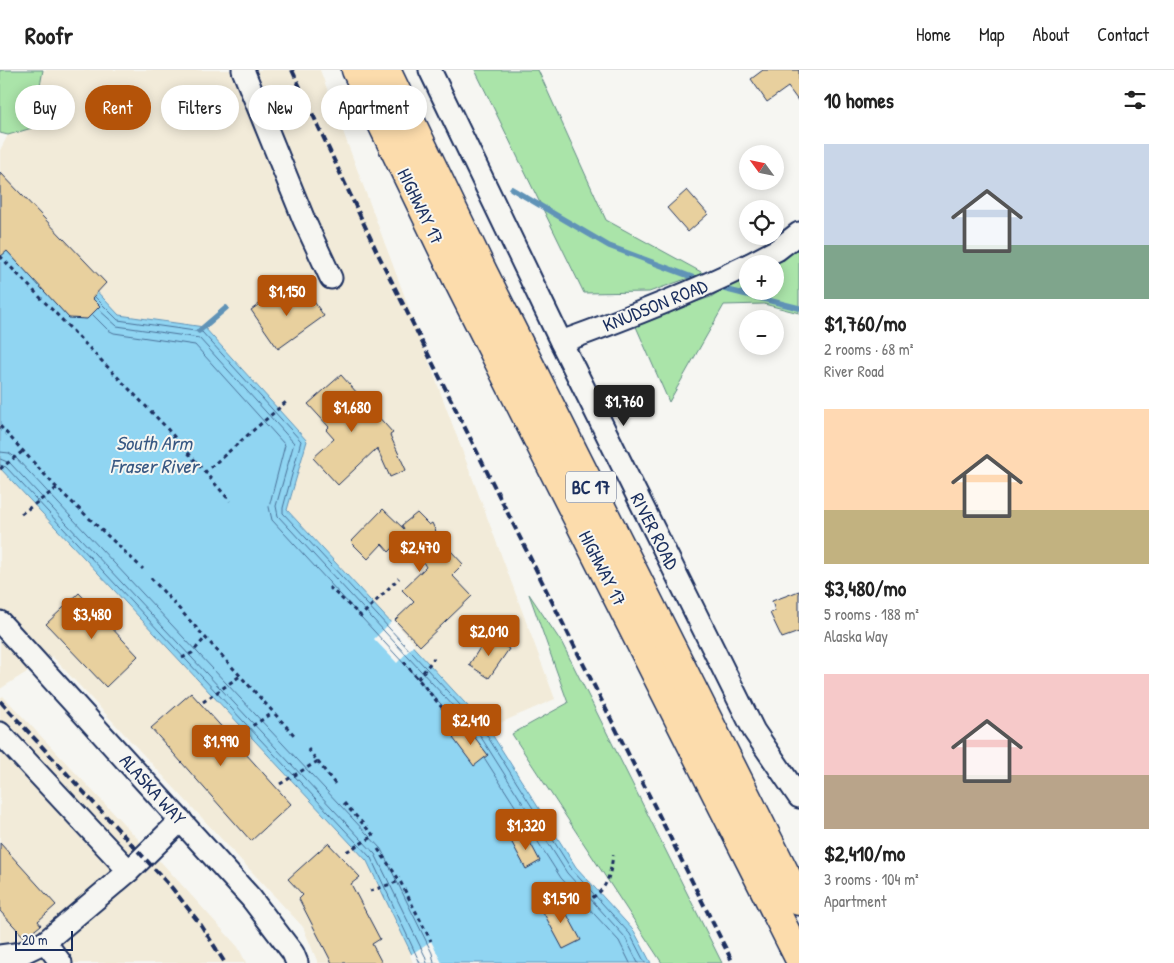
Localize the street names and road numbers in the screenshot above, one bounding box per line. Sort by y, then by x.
street label: HIGHWAY 17 [391,164,451,248]
street label: KNUDSON ROAD [599,272,711,338]
road number: BC 17 [566,472,616,502]
street label: RIVER ROAD [625,488,685,574]
street label: HIGHWAY 17 [573,526,633,610]
street label: ALASKA WAY [114,748,192,831]

